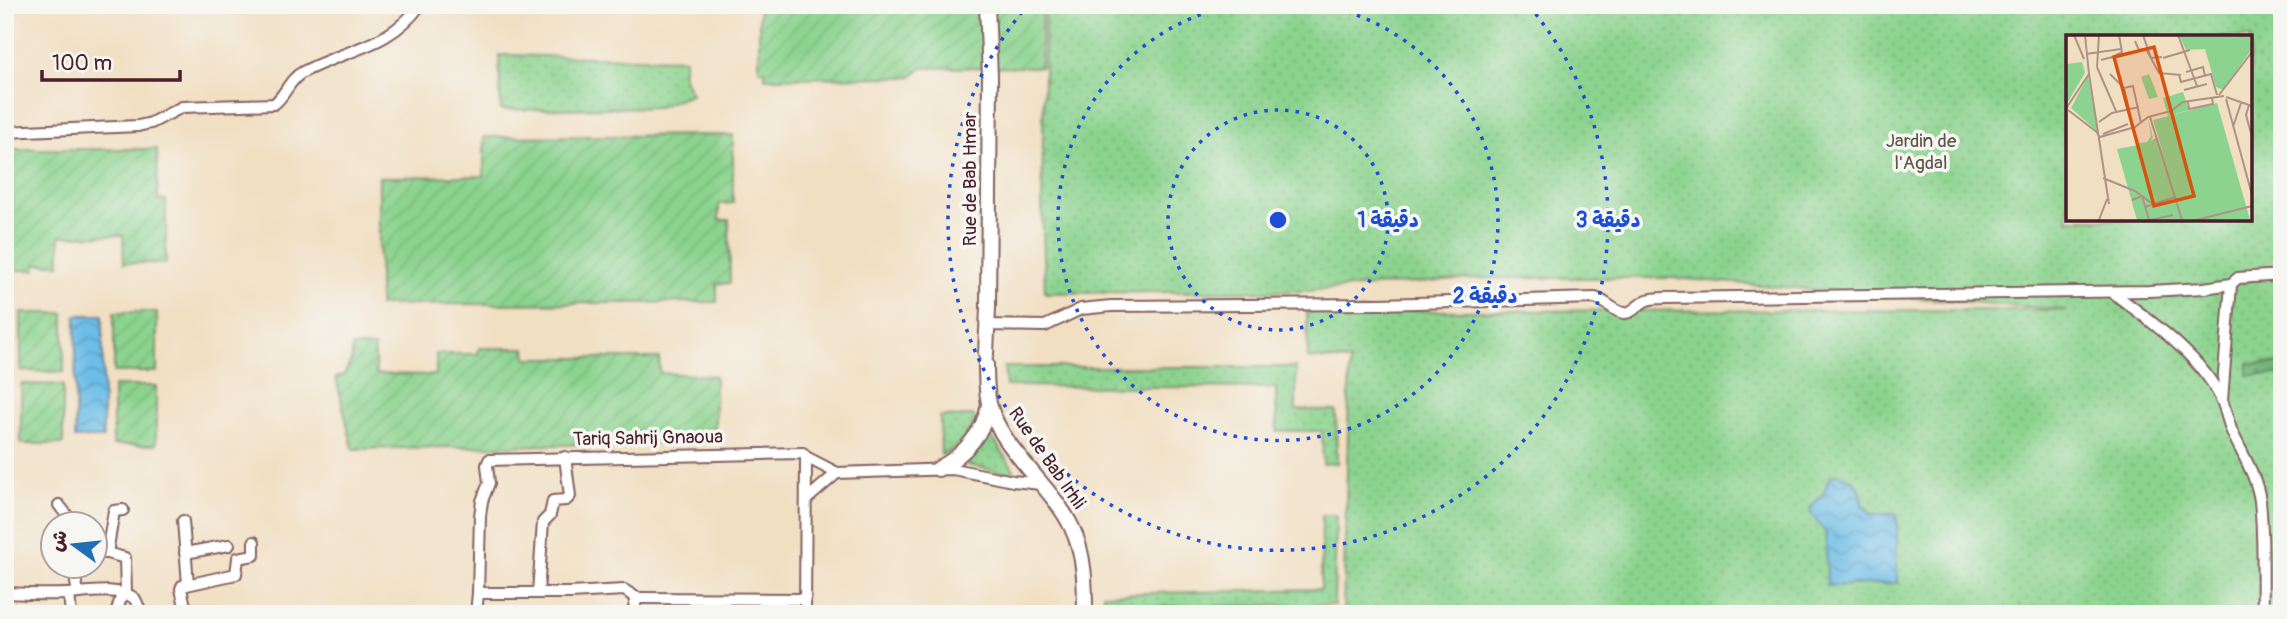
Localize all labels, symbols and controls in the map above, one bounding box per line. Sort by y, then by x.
inset map [2066,35,2252,220]
scale bar [42,38,180,82]
text: 100 m [52,50,112,77]
street label: Rue de Bab Hmar [958,111,982,246]
park label: Jardin de l'Agdal [1886,129,1957,175]
text: 1 دقيقة [1357,207,1419,234]
text: 3 دقيقة [1576,207,1640,234]
centre of rings [1266,208,1290,232]
text: 2 دقيقة [1453,283,1517,310]
street label: Rue de Bab Irhli [1003,402,1091,514]
street label: Tariq Sahrij Gnaoua [573,425,723,451]
north arrow [38,510,108,580]
text: ش [44,528,73,554]

